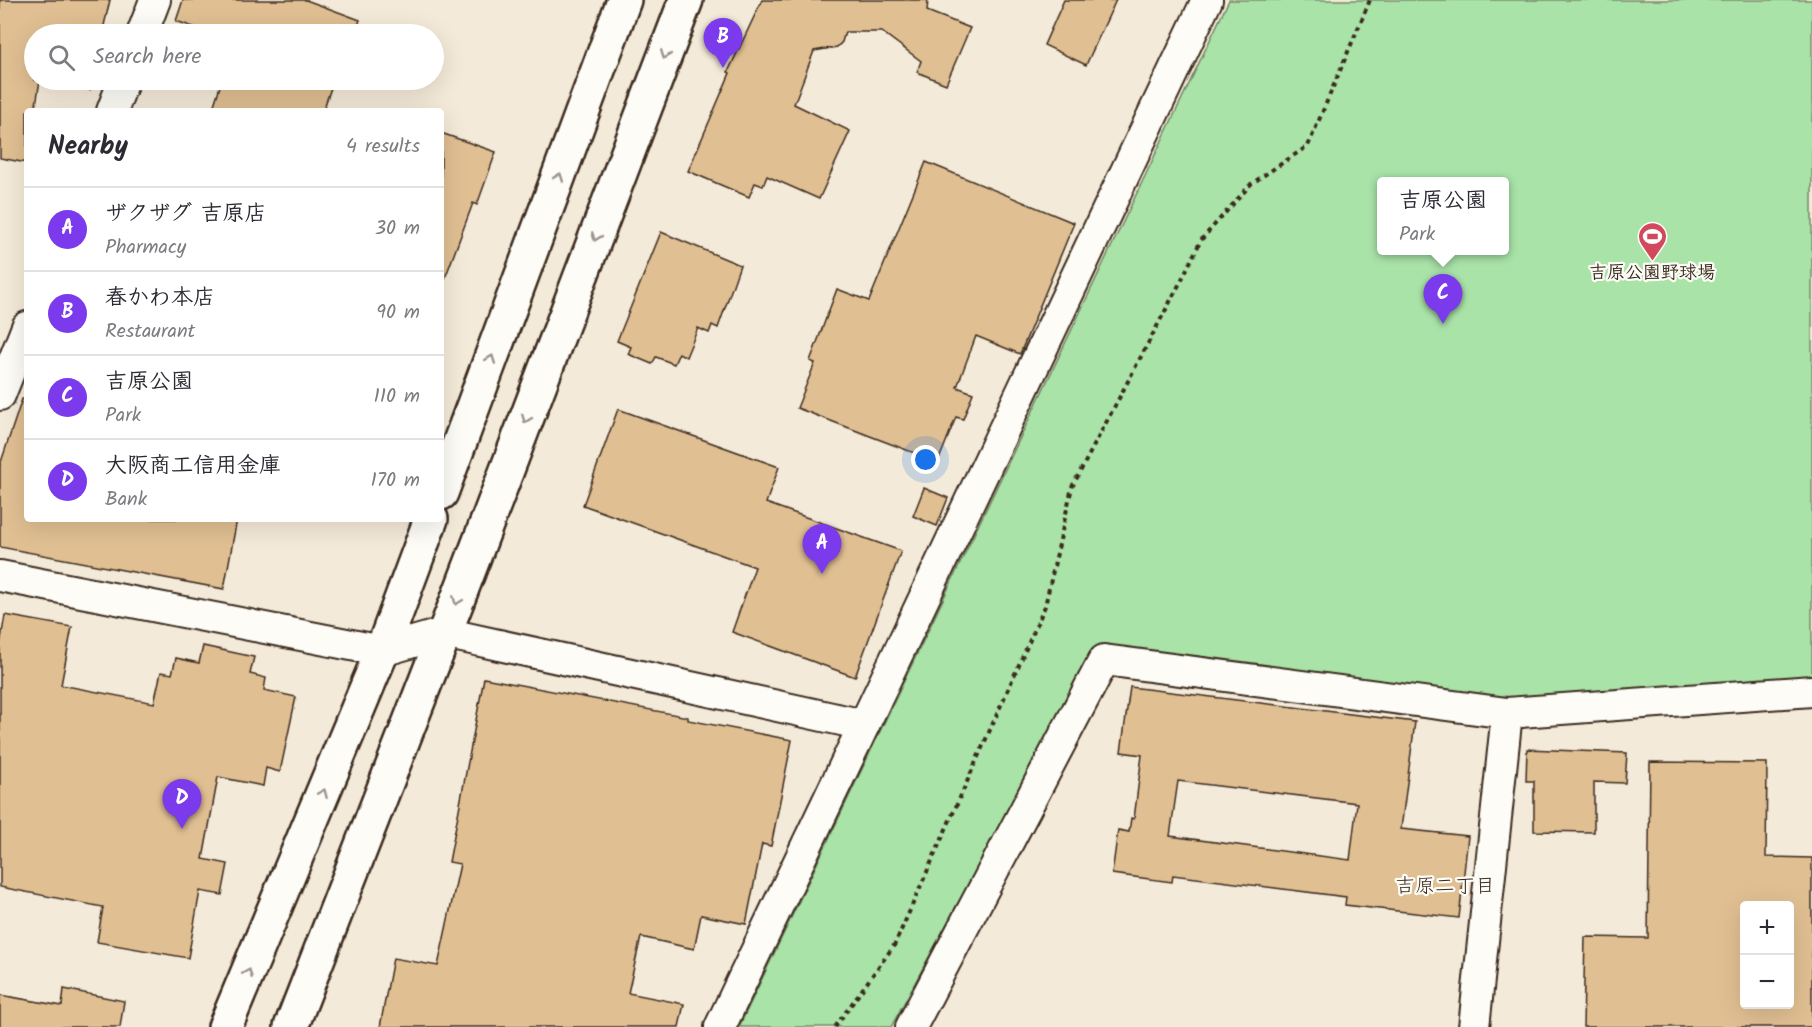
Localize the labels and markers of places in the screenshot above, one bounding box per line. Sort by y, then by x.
pin: B [704,19,742,68]
sports icon: 吉原公園野球場 [1636,220,1668,262]
place label: 吉原公園野球場 [1589,259,1715,288]
pin: C [1424,274,1462,324]
pin: A [802,524,842,574]
pin: D [162,780,201,829]

